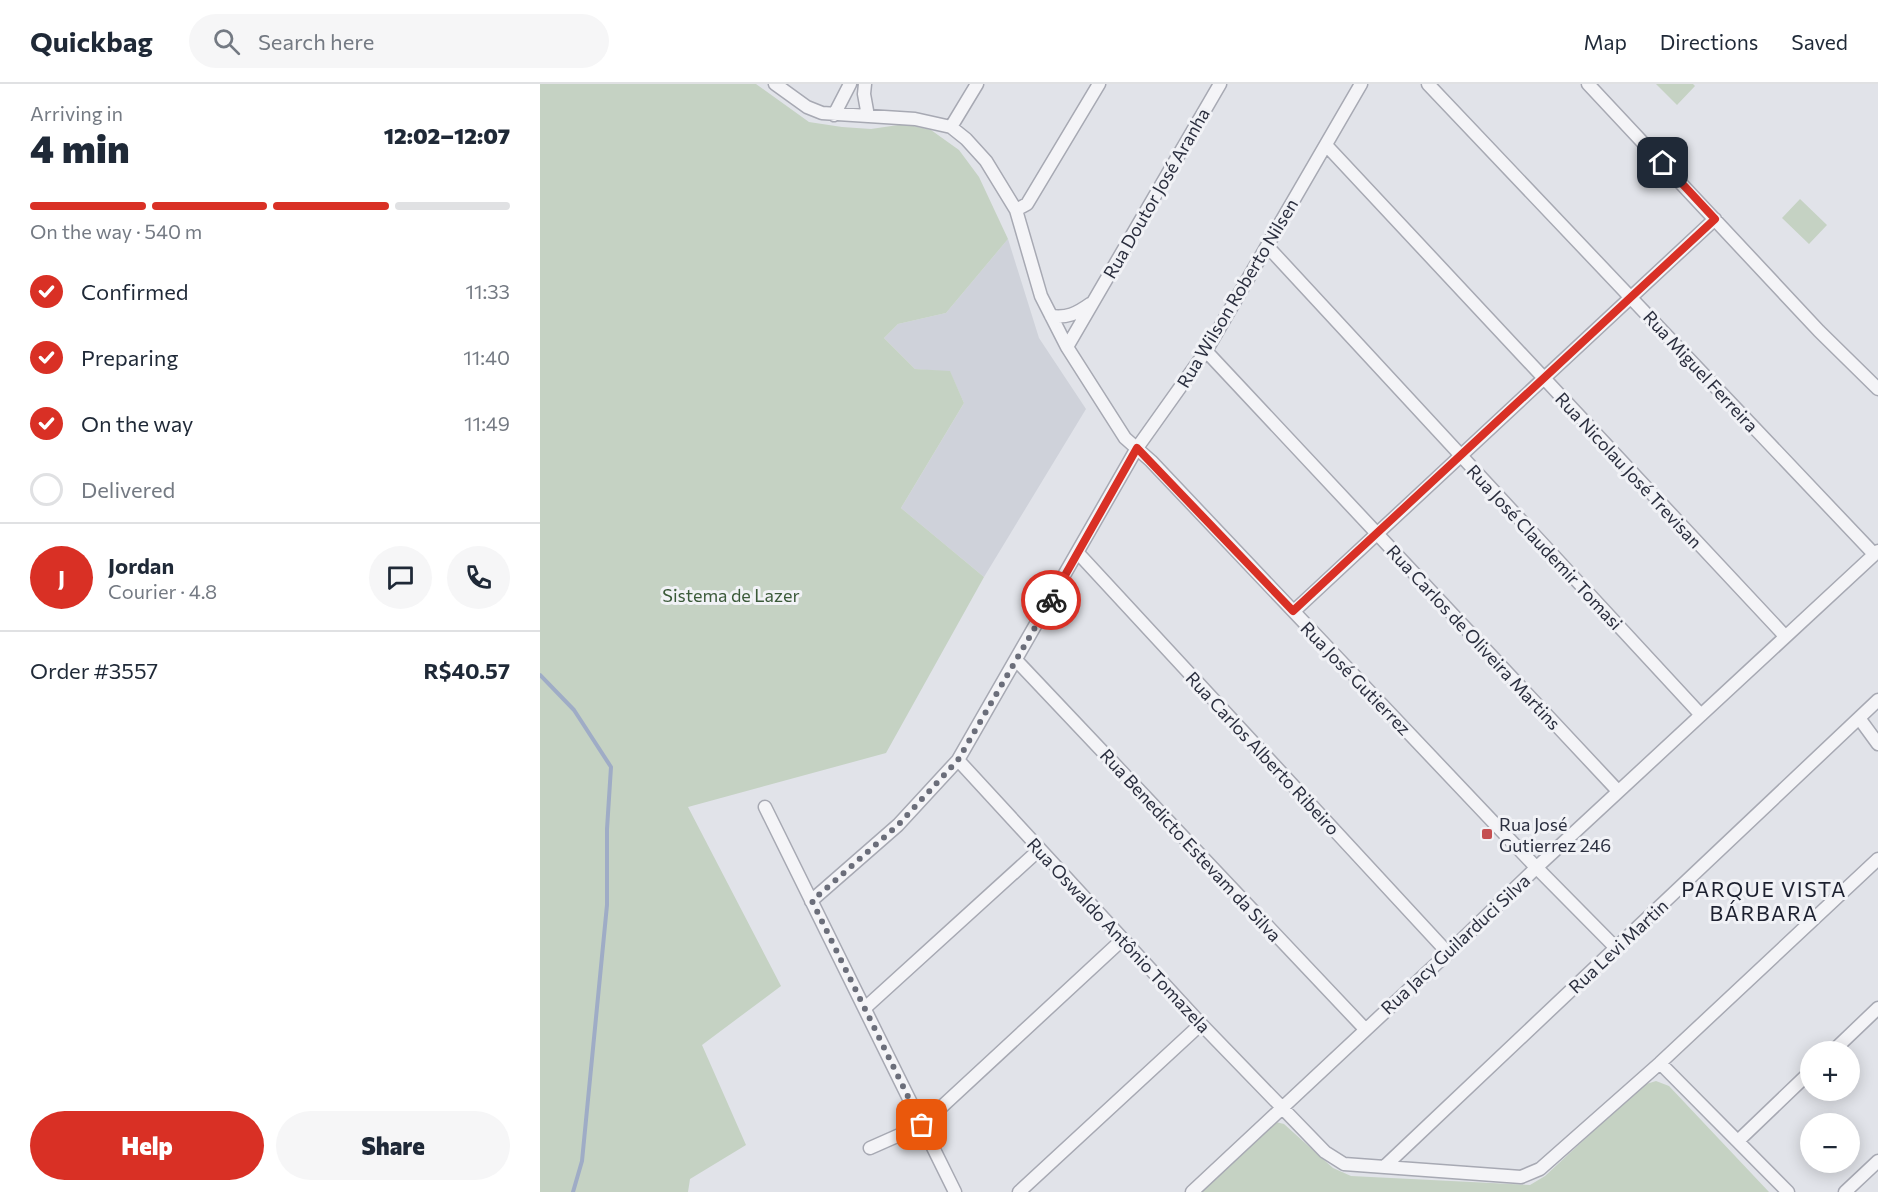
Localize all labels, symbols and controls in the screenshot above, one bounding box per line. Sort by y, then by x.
search box [189,14,609,68]
text: Quickbag [30,24,153,58]
icon: search [210,25,243,58]
text: Search here [258,28,374,55]
text: Map [1584,29,1627,54]
text: Directions [1660,29,1758,54]
text: Saved [1791,29,1848,54]
text: Arriving in [30,101,123,125]
street label: Rua Doutor José Aranha [1098,104,1214,282]
text: 12:02–12:07 [384,122,510,149]
text: 4 min [30,123,130,171]
pin [1637,137,1688,188]
icon: home [1646,146,1679,179]
street label: Rua Wilson Roberto Nilsen [1172,194,1302,392]
text: On the way · 540 m [30,219,202,243]
icon: check [30,275,63,308]
text: Confirmed [81,278,188,305]
text: 11:33 [465,279,510,303]
street label: Rua Miguel Ferreira [1639,306,1763,436]
icon: check [30,341,63,374]
text: Preparing [81,344,178,371]
text: 11:40 [463,345,510,369]
street label: Rua Nicolau José Trevisan [1551,387,1707,553]
icon: check [30,407,63,440]
text: On the way [81,410,193,437]
text: 11:49 [464,411,510,435]
street label: Rua José Claudemir Tomasi [1463,460,1627,634]
text: Delivered [81,476,175,503]
street label: Rua Carlos de Oliveira Martins [1382,540,1566,734]
button: chat [369,546,432,609]
button: phone [447,546,510,609]
text: Jordan [108,552,174,579]
text: J [58,564,65,591]
courier [1021,570,1081,630]
text: Courier · 4.8 [108,579,217,603]
park label: Sistema de Lazer [662,584,800,606]
icon: bike [1035,584,1068,617]
street label: Rua José Gutierrez [1296,617,1416,739]
text: Order #3557 [30,657,158,684]
text: R$40.57 [424,657,510,684]
street label: Rua Carlos Alberto Ribeiro [1181,667,1345,839]
street label: Rua Benedicto Estevam da Silva [1096,744,1286,946]
place label: Rua José Gutierrez 246 [1499,813,1611,856]
marker: Rua José Gutierrez 246 [1480,827,1494,841]
street label: Rua Oswaldo Antônio Tomazela [1023,833,1215,1037]
street label: Rua Jacy Guilarduci Silva [1376,869,1534,1019]
district label: PARQUE VISTA BÁRBARA [1681,876,1847,925]
street label: Rua Levi Martin [1564,894,1672,998]
map controls [1800,1041,1860,1173]
button: + [1800,1041,1860,1101]
pin [896,1099,947,1150]
icon: bag [905,1108,938,1141]
button: Help [30,1111,264,1180]
button: Share [276,1111,510,1180]
button: − [1800,1113,1860,1173]

